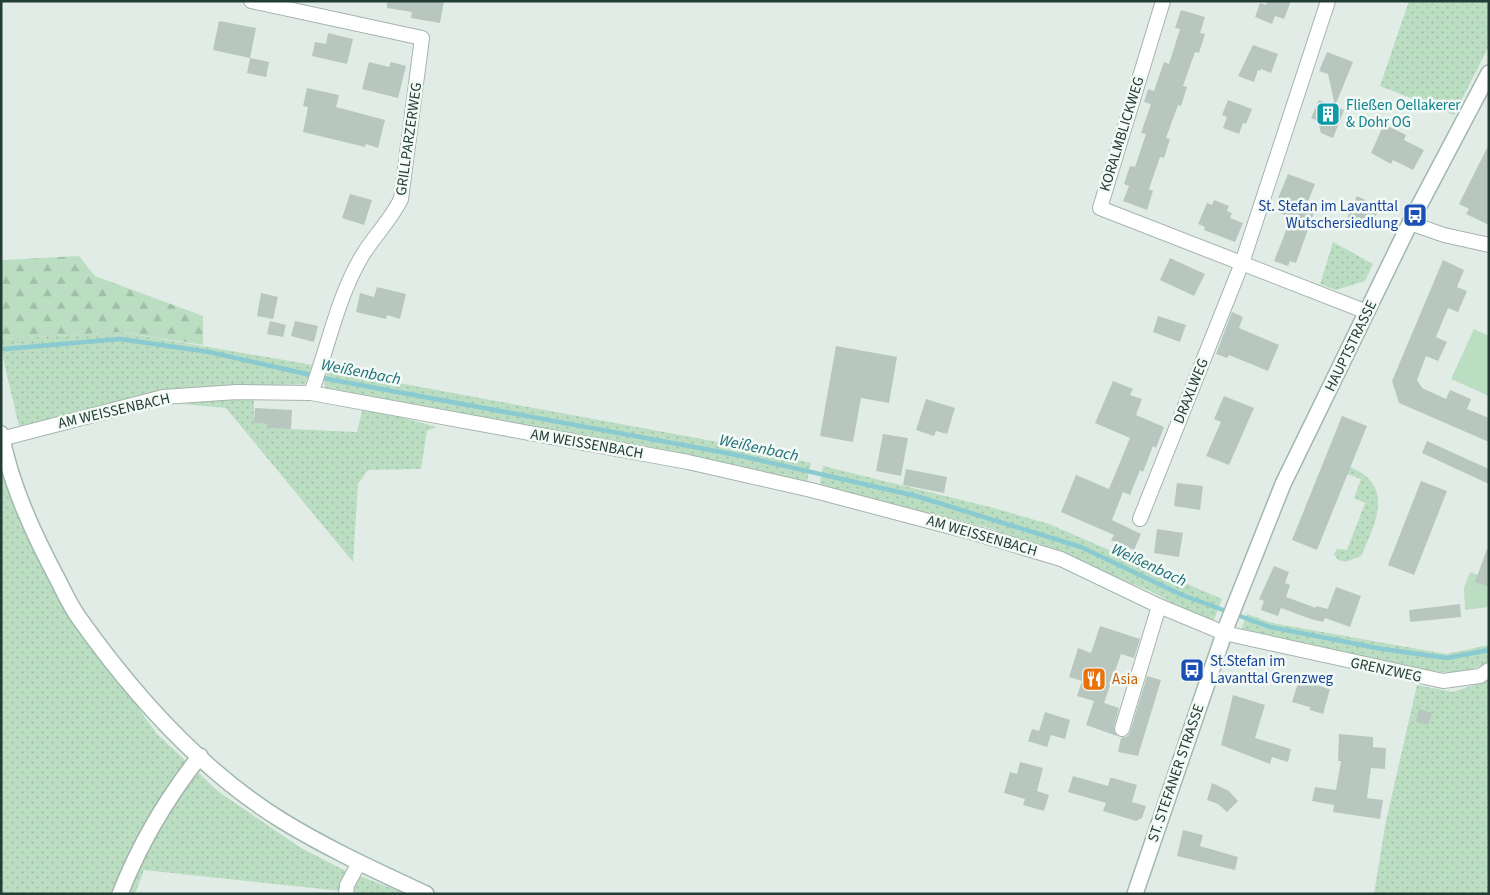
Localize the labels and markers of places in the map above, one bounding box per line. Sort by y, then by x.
place label: Fließen Oellakerer & Dohr OG [1346,95,1461,133]
building icon: Fließen Oellakerer & Dohr OG [1315,101,1341,127]
place label: St. Stefan im Lavanttal Wutschersiedlung [1258,196,1398,234]
bus stop icon: St. Stefan im Lavanttal Wutschersiedlung [1402,202,1428,228]
place label: St.Stefan im Lavanttal Grenzweg [1210,651,1334,689]
bus stop icon: St.Stefan im Lavanttal Grenzweg [1179,657,1205,683]
restaurant icon: Asia [1081,666,1107,692]
place label: Asia [1112,669,1138,690]

